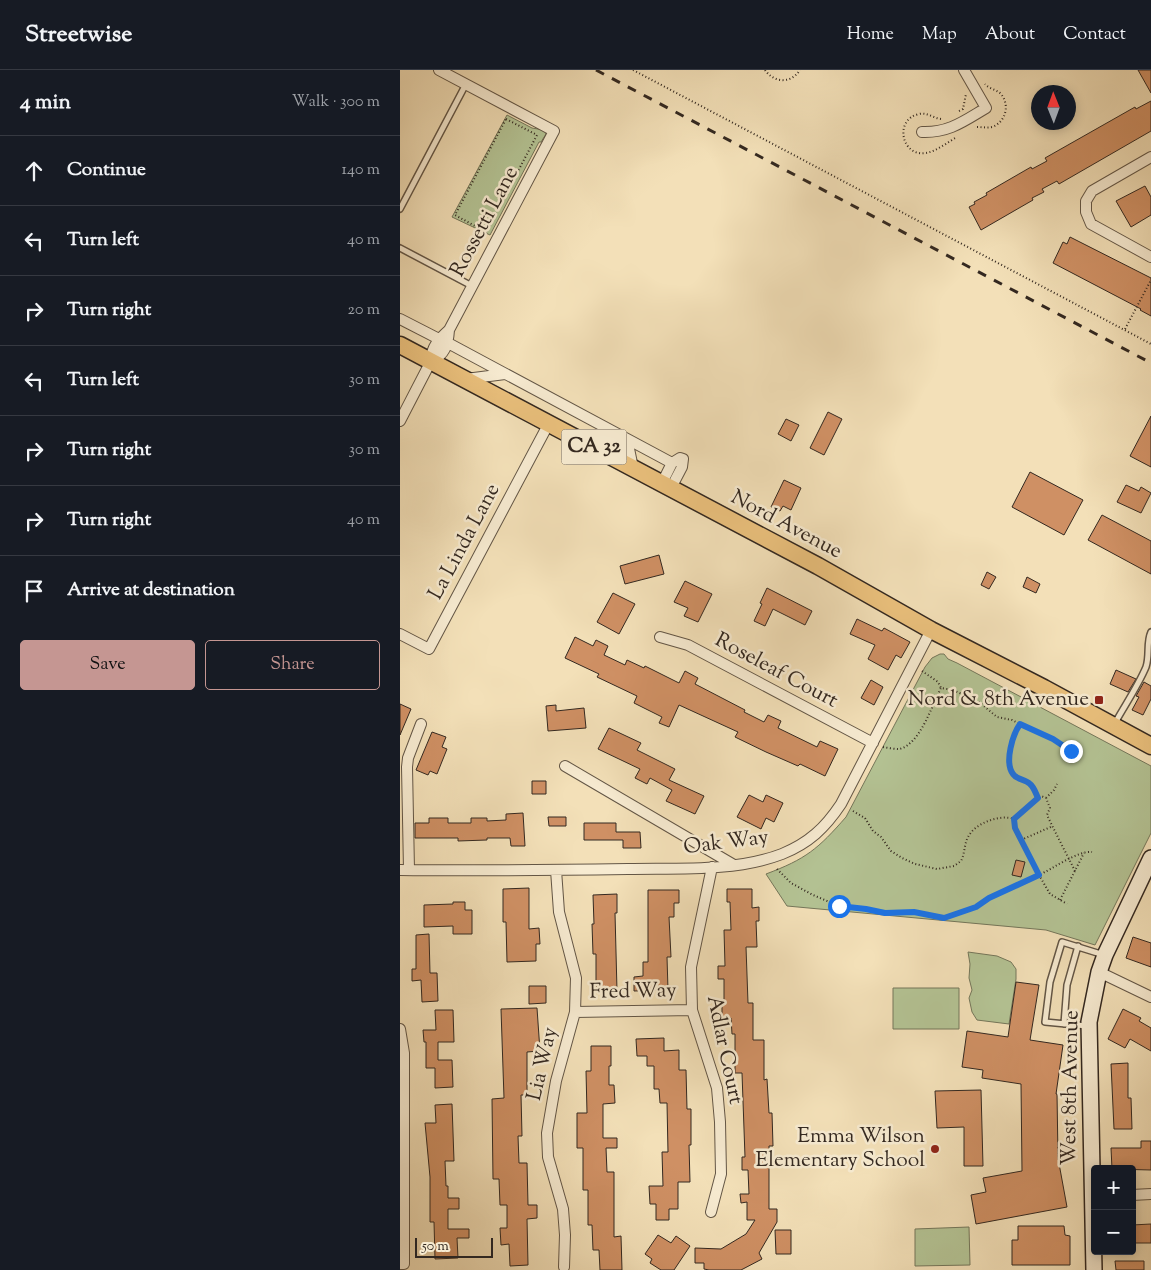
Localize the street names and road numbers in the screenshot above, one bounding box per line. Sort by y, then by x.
street label: Rossetti Lane [443,161,527,283]
road number: CA 32 [562,430,626,464]
street label: La Linda Lane [422,478,508,606]
street label: Nord Avenue [725,483,847,567]
street label: Roseleaf Court [709,626,843,716]
street label: Oak Way [682,823,771,863]
street label: Fred Way [589,976,677,1008]
street label: Adlar Court [698,993,750,1107]
street label: West 8th Avenue [1055,1010,1087,1166]
street label: Lia Way [520,1024,566,1104]

